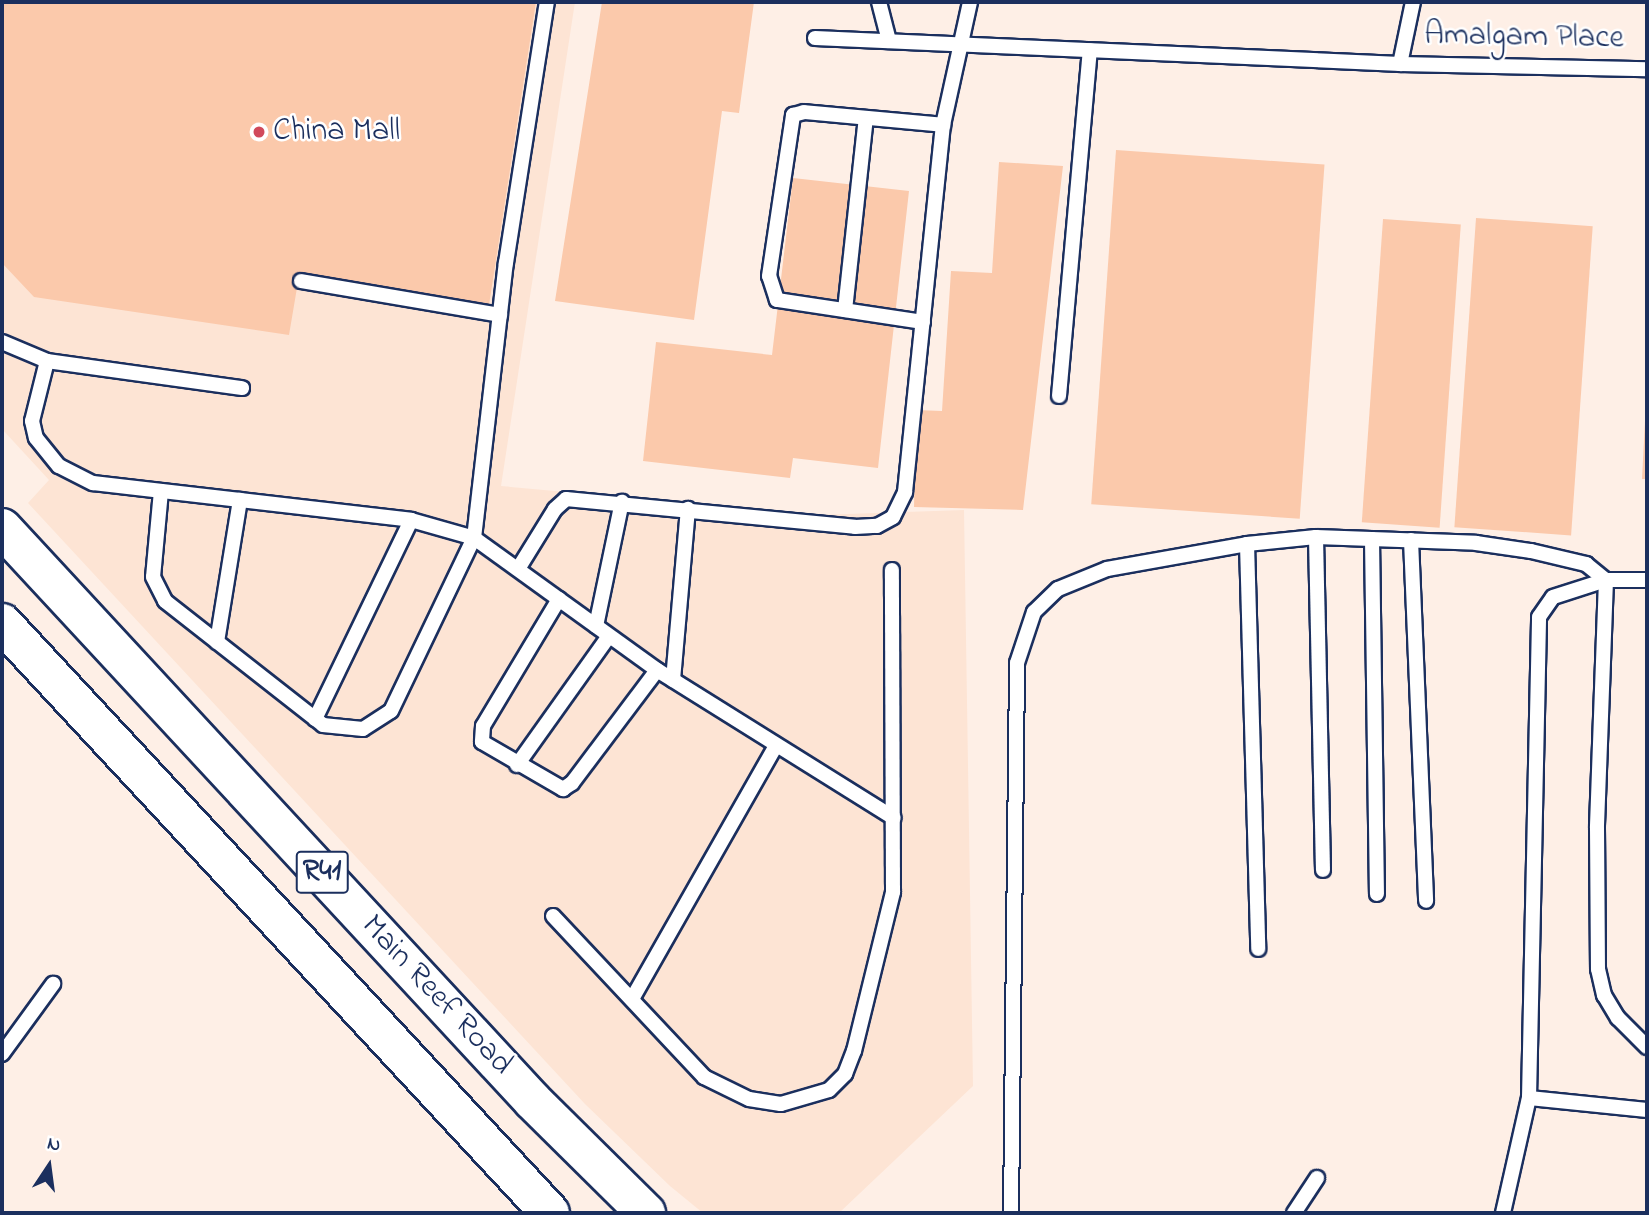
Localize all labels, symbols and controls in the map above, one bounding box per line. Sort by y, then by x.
street label: Amalgam Place [1424,17,1624,59]
place label: China Mall [273,113,400,151]
marker: China Mall [251,124,267,140]
road number: R41 [296,846,348,898]
street label: Main Reef Road [352,908,520,1084]
text: N [45,1130,63,1160]
north arrow [14,1131,84,1201]

